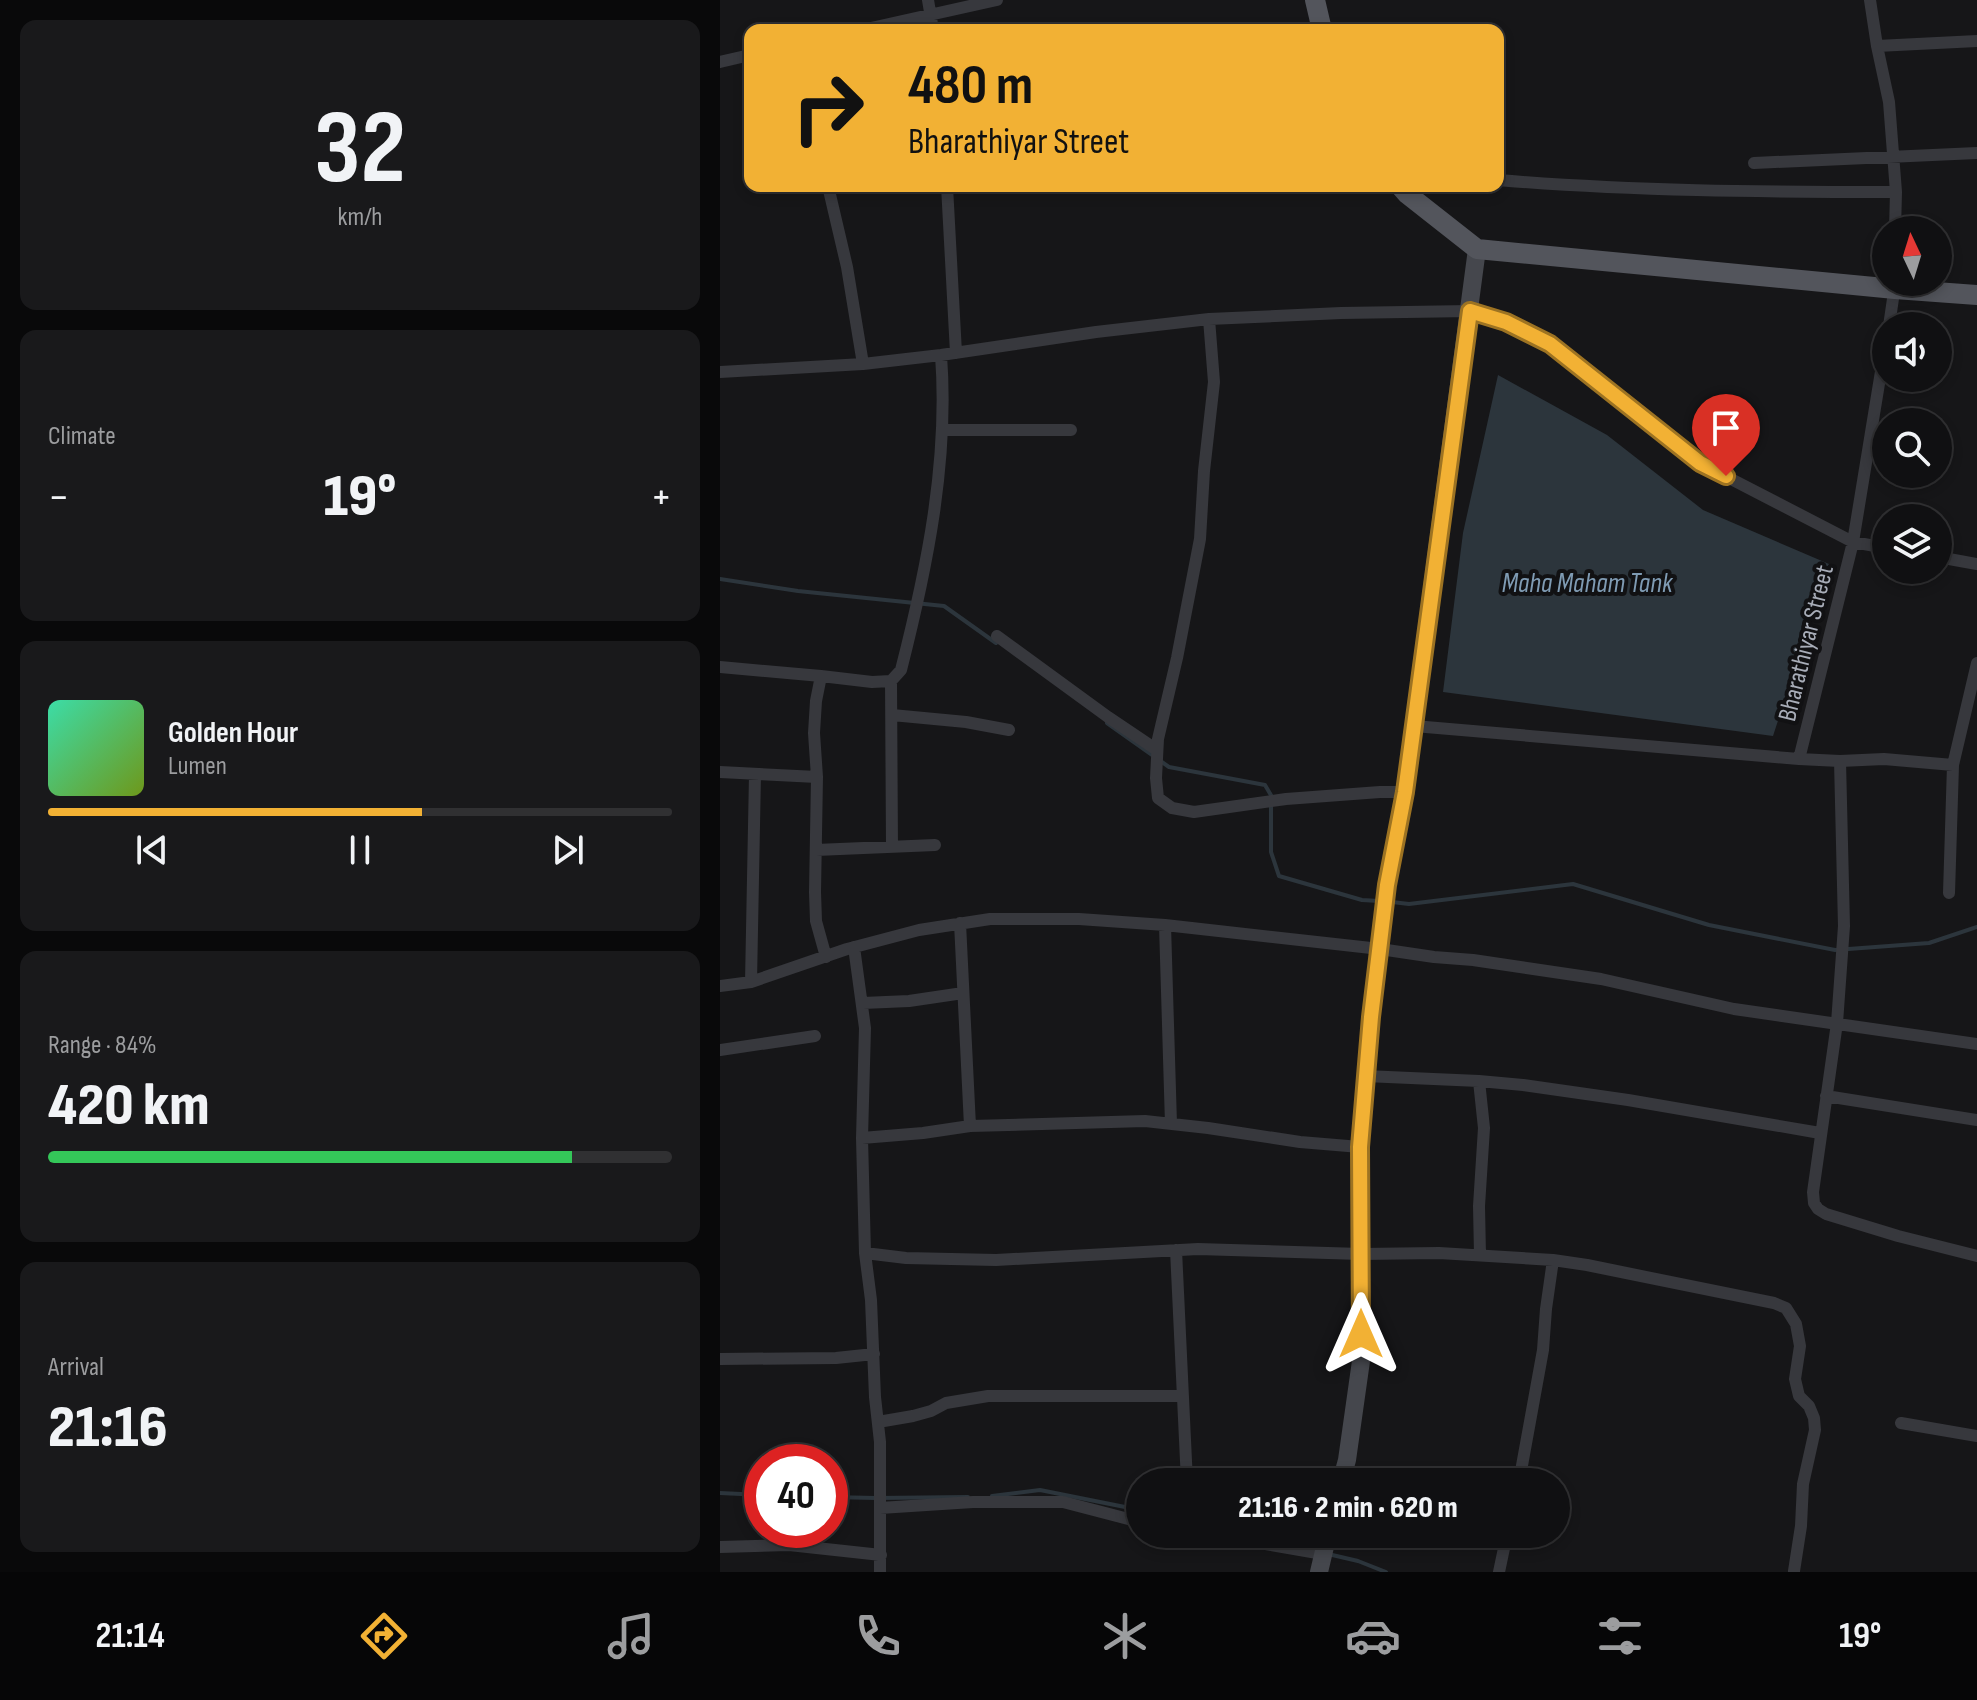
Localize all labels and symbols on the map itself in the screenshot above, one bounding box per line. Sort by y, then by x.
north arrow [1872,216,1952,296]
pin [1692,394,1760,476]
street label: Bharathiyar Street [1772,562,1841,725]
water label: Maha Maham Tank [1502,567,1674,600]
position arrow [1319,1292,1403,1376]
speed limit sign: 40 [744,1444,848,1548]

